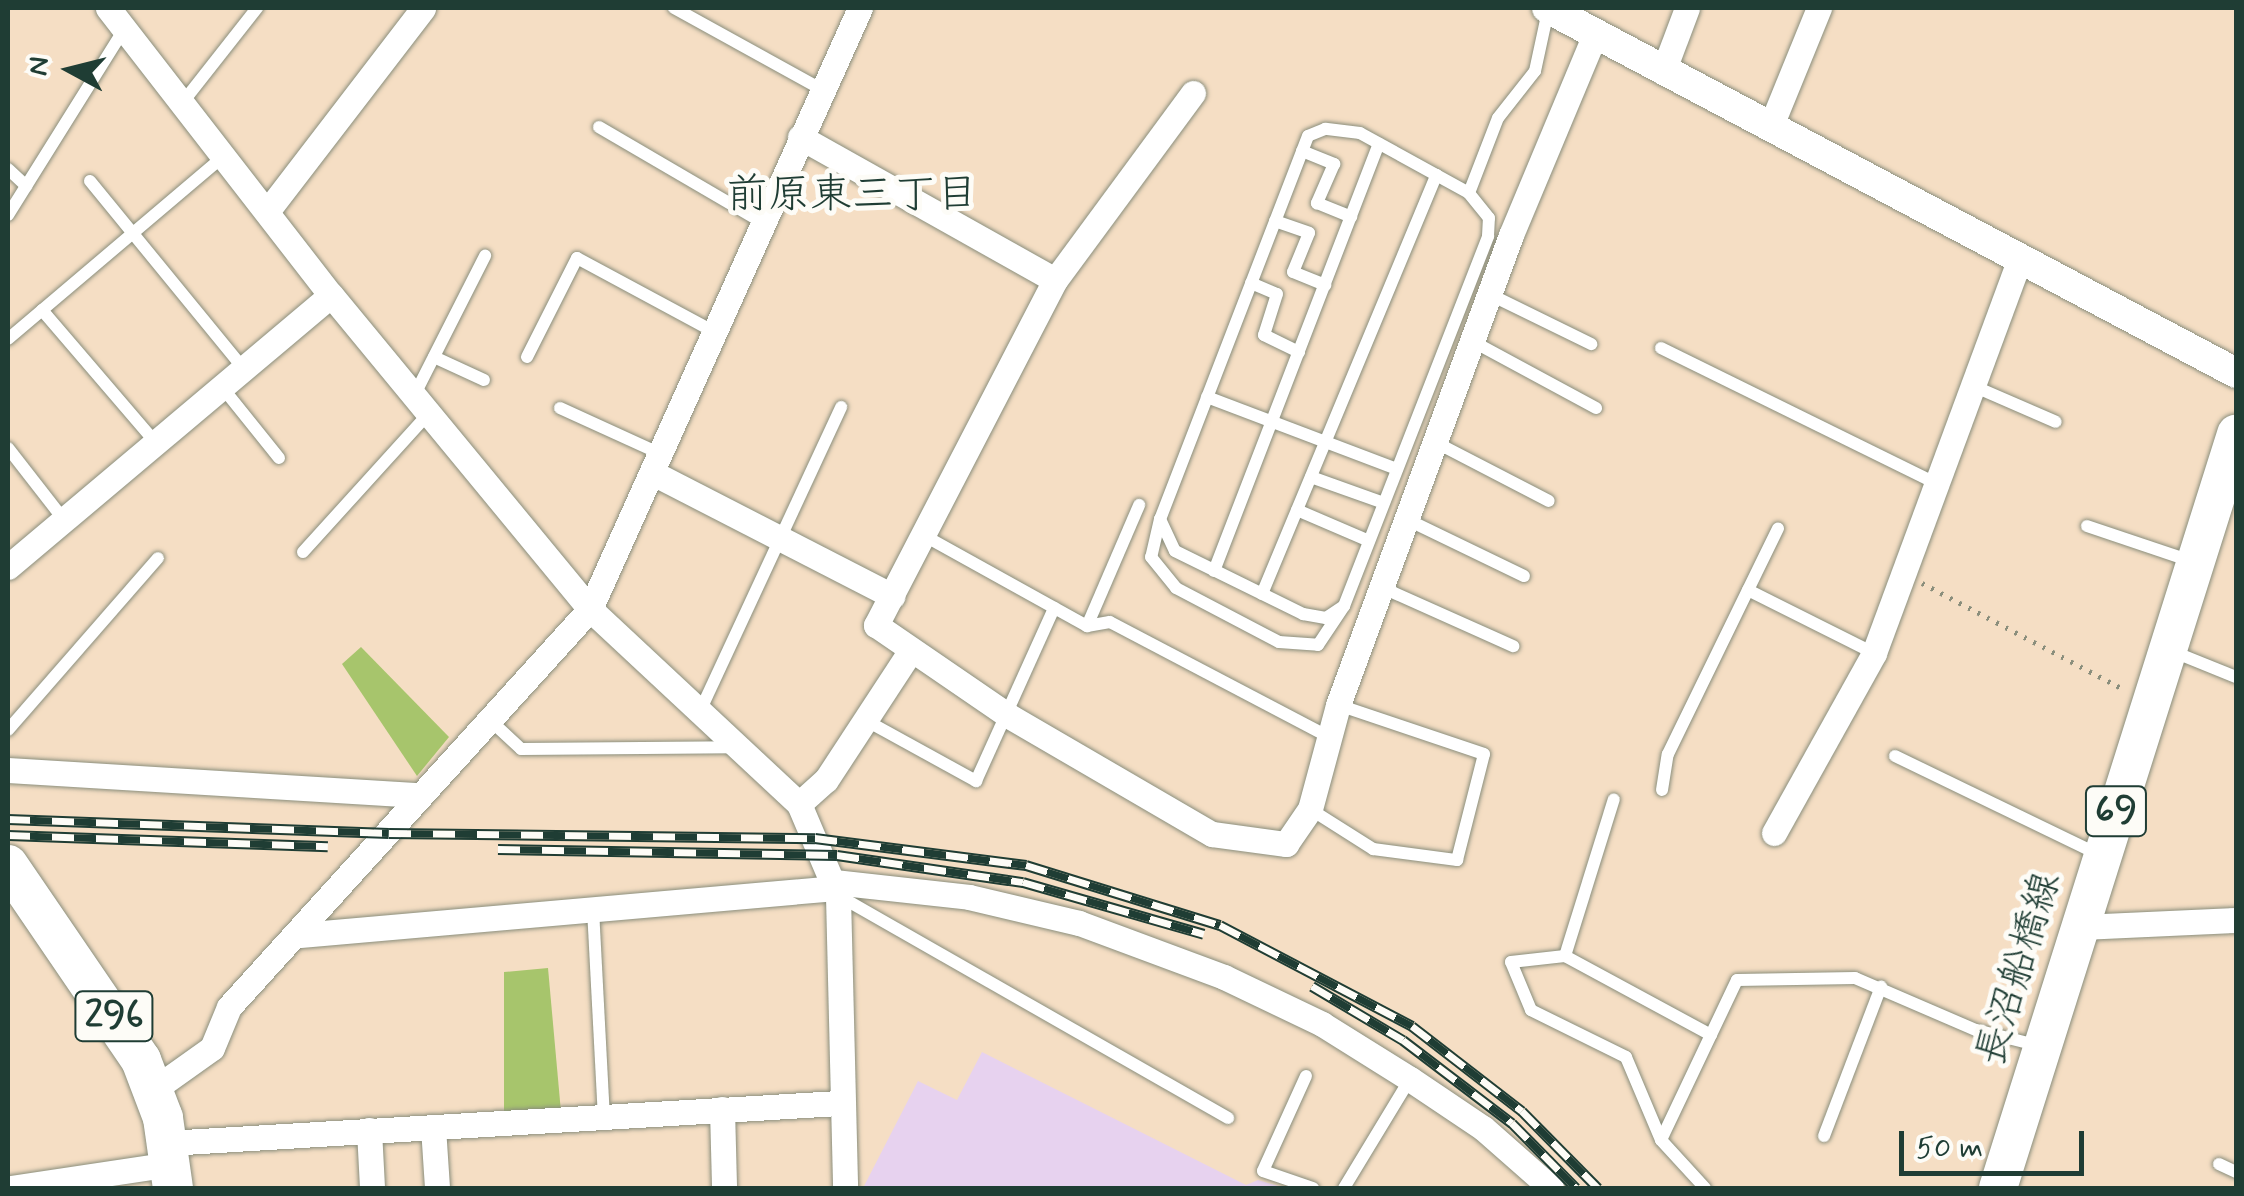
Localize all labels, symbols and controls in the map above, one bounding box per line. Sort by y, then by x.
north arrow [20,20,120,120]
text: N [20,55,59,78]
district label: 前原東三丁目 [726,171,978,221]
road number: 69 [2084,778,2148,844]
street label: 長沼船橋線 [1967,866,2071,1072]
road number: 296 [74,983,154,1049]
scale bar [1904,1111,2089,1173]
text: 50 m [1916,1129,1983,1168]

